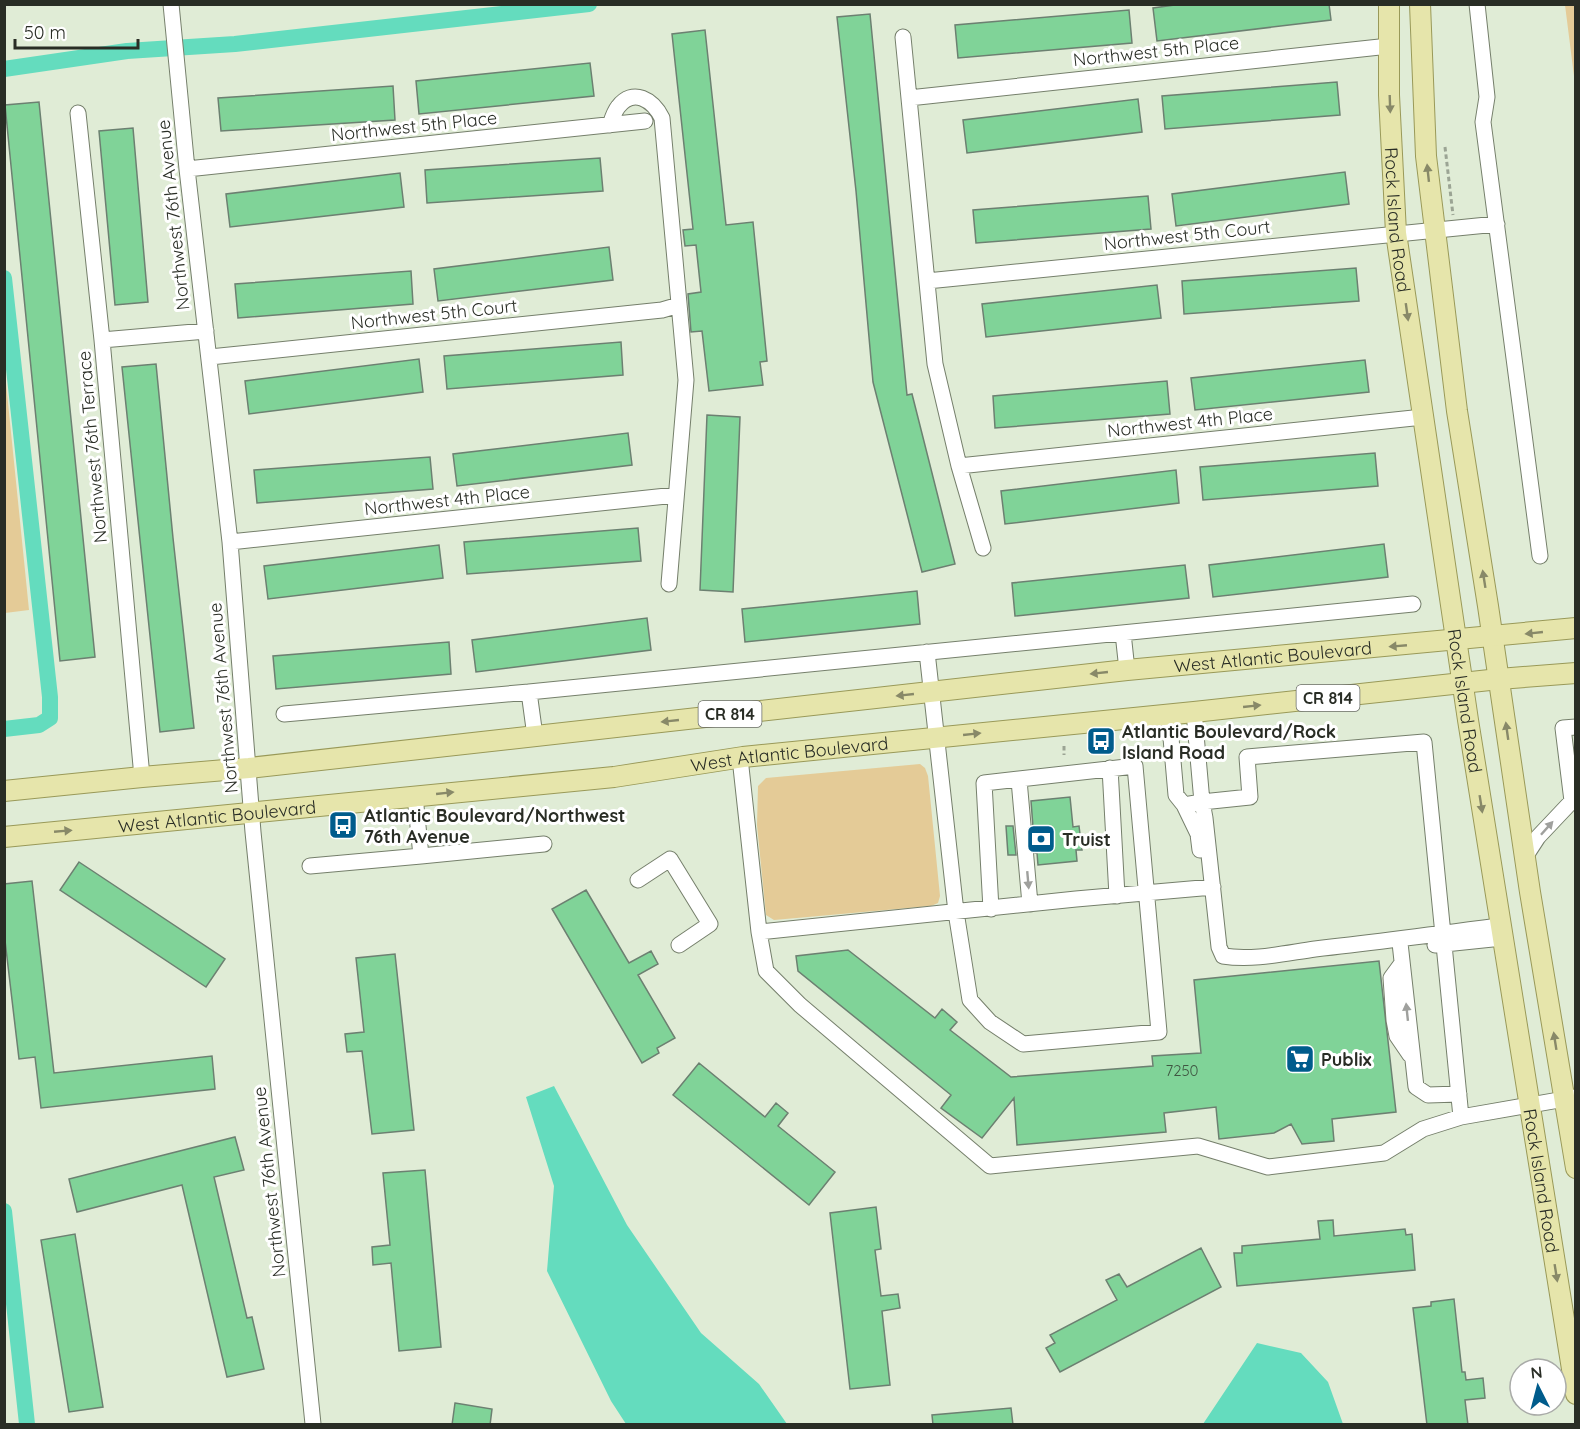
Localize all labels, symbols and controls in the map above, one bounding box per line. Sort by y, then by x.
scale bar [15,12,138,50]
text: 50 m [24,21,66,44]
street label: Northwest 5th Place [1072,31,1240,71]
one-way arrow [1385,95,1394,114]
street label: Northwest 5th Place [330,106,498,146]
street label: Northwest 76th Avenue [152,119,194,311]
street label: Rock Island Road [1380,146,1416,294]
one-way arrow [1423,164,1433,183]
street label: Northwest 5th Court [1103,215,1271,255]
street label: Northwest 5th Court [350,294,518,334]
one-way arrow [1403,302,1412,321]
street label: Northwest 76th Terrace [72,350,112,544]
street label: Northwest 4th Place [1106,402,1274,442]
street label: Northwest 4th Place [363,480,531,520]
one-way arrow [1479,569,1488,588]
street label: Northwest 76th Avenue [203,602,243,794]
street label: Rock Island Road [1443,627,1488,775]
one-way arrow [1524,628,1543,638]
street label: West Atlantic Boulevard [1173,636,1373,677]
one-way arrow [1388,641,1407,651]
one-way arrow [1089,668,1108,678]
road number: CR 814 [1296,685,1360,711]
one-way arrow [896,690,915,700]
road number: CR 814 [698,701,762,727]
one-way arrow [1243,701,1262,711]
one-way arrow [660,716,679,726]
place label: Atlantic Boulevard/Rock Island Road [1122,720,1336,764]
one-way arrow [1502,721,1511,740]
bus stop icon: Atlantic Boulevard/Rock Island Road [1085,725,1117,757]
one-way arrow [963,729,982,739]
street label: West Atlantic Boulevard [689,731,889,776]
one-way arrow [435,788,454,798]
one-way arrow [1477,794,1486,813]
street label: West Atlantic Boulevard [117,795,317,837]
place label: Atlantic Boulevard/Northwest 76th Avenue [364,804,625,848]
bus stop icon: Atlantic Boulevard/Northwest 76th Avenue [327,809,359,841]
one-way arrow [1540,820,1554,835]
bank icon: Truist [1025,823,1057,855]
one-way arrow [53,826,72,836]
place label: Truist [1062,828,1111,851]
one-way arrow [1023,871,1033,890]
one-way arrow [1402,1003,1412,1022]
one-way arrow [1550,1031,1559,1050]
supermarket icon: Publix [1284,1043,1316,1075]
place label: Publix [1321,1048,1372,1071]
house number: 7250 [1165,1061,1199,1080]
street label: Northwest 76th Avenue [248,1086,290,1278]
street label: Rock Island Road [1519,1107,1565,1254]
one-way arrow [1552,1264,1561,1283]
north arrow [1508,1357,1568,1417]
text: N [1530,1362,1543,1383]

